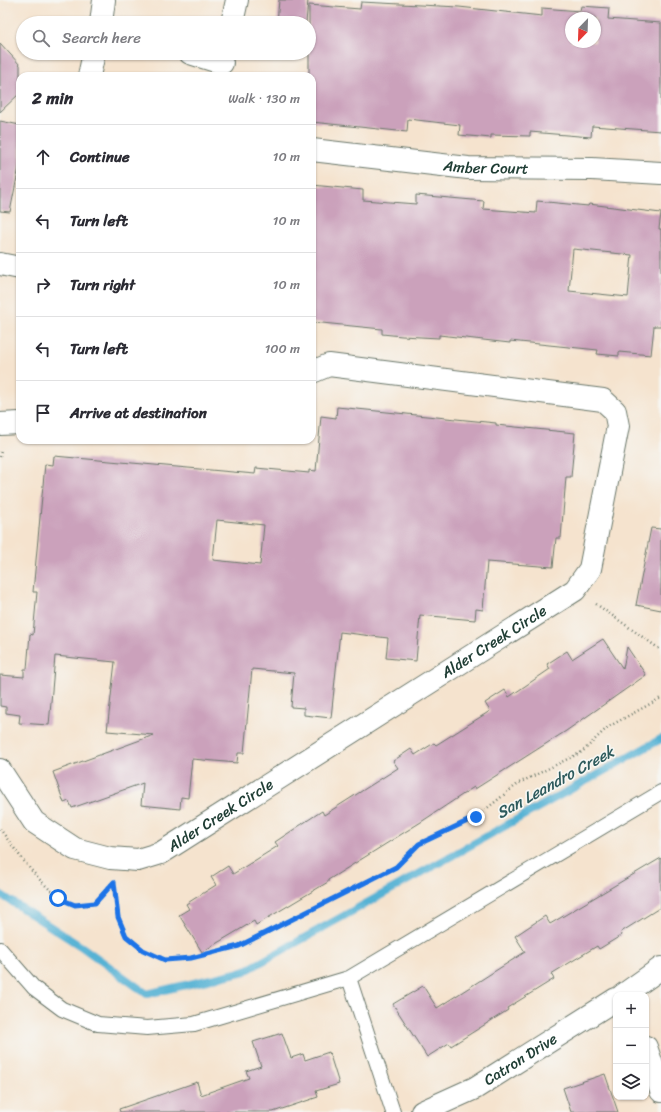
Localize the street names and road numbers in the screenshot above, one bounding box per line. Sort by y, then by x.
street label: Amber Court [441,152,529,181]
street label: Alder Creek Circle [435,598,552,685]
street label: Alder Creek Circle [162,772,279,859]
street label: Catron Drive [478,1026,563,1092]

